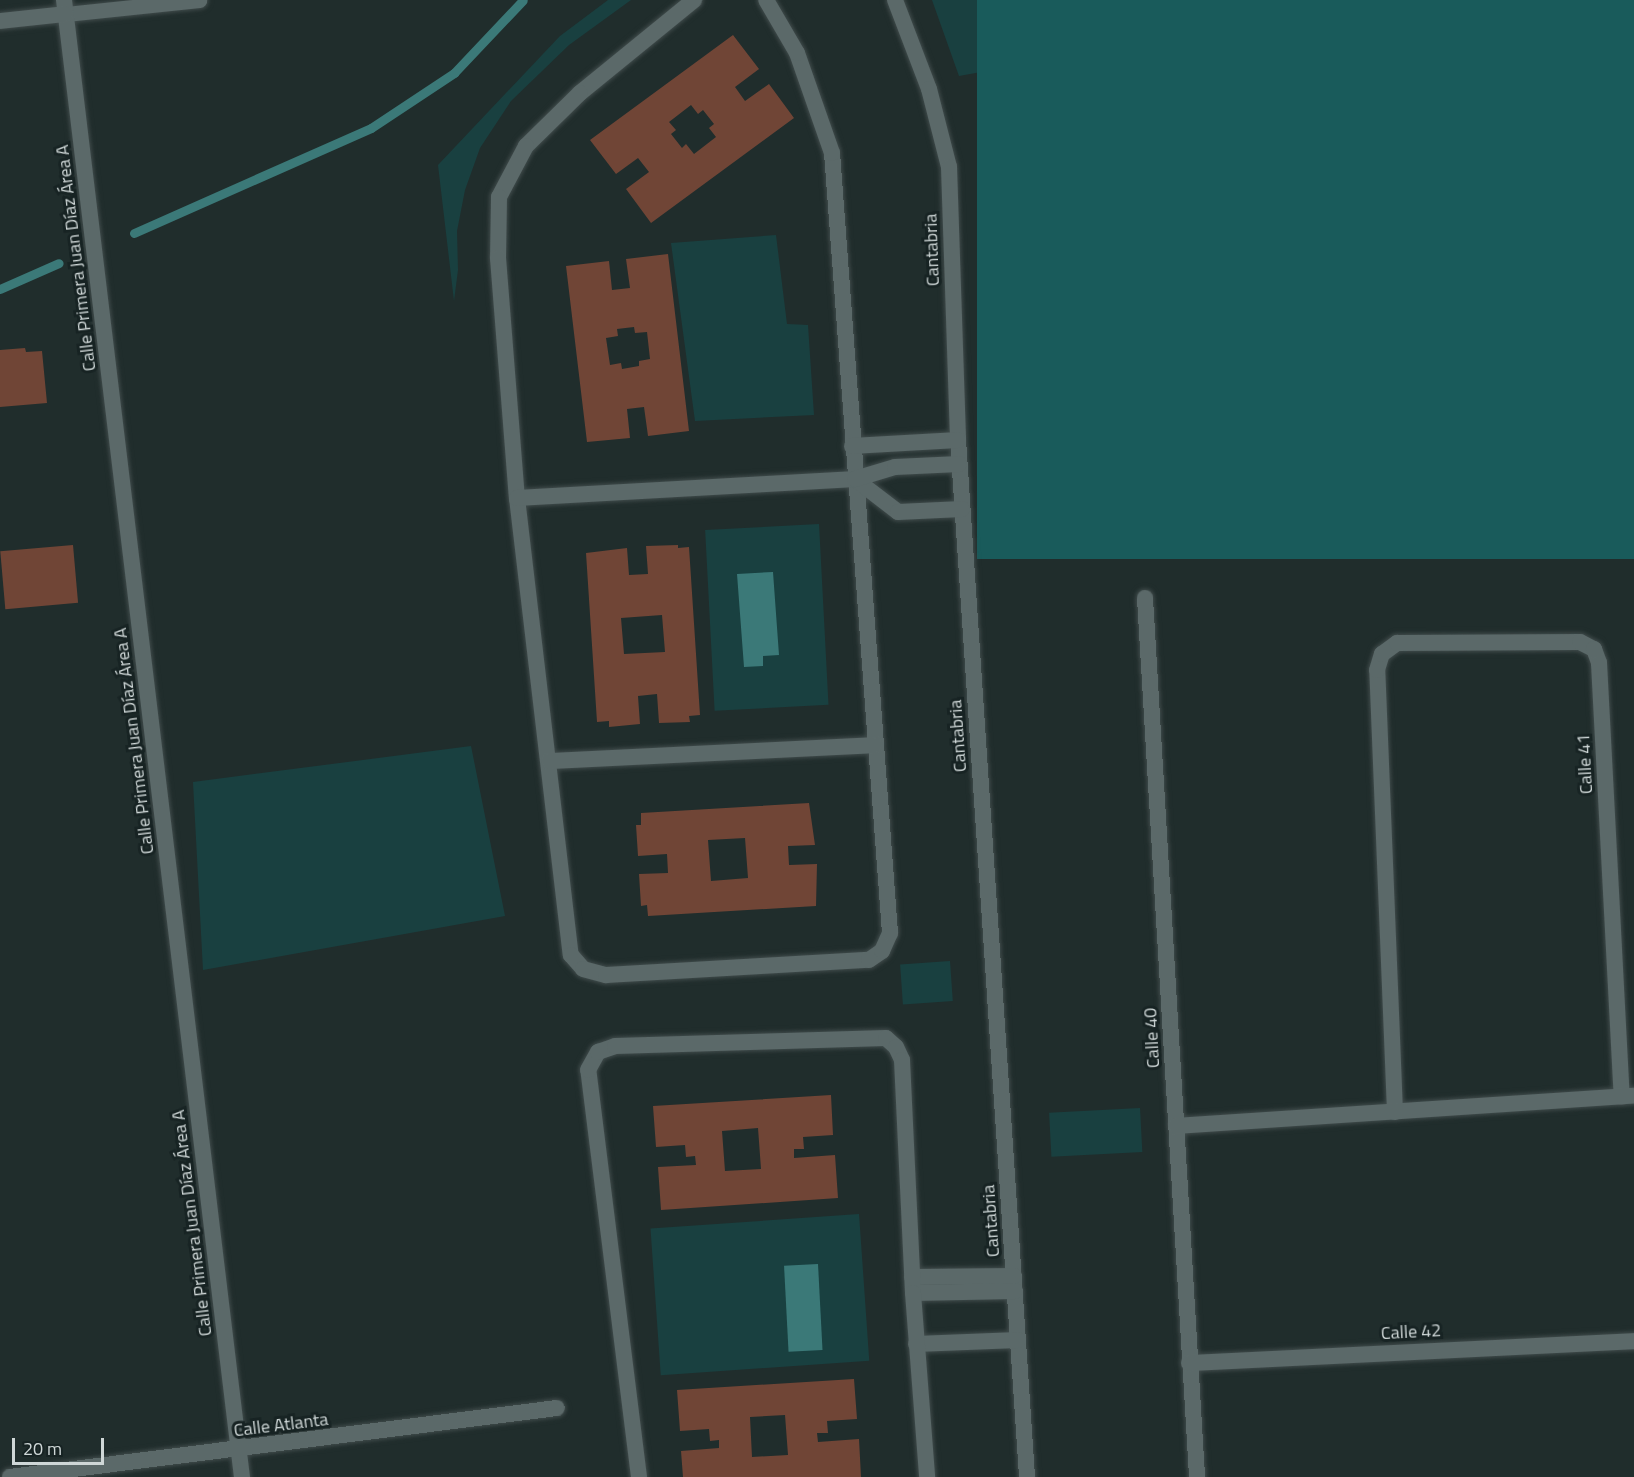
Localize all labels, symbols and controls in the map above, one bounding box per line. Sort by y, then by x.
street label: Calle Primera Juan Díaz Área A [51,144,101,372]
street label: Cantabria [920,213,944,287]
street label: Calle Primera Juan Díaz Área A [109,627,159,855]
street label: Cantabria [945,699,971,773]
street label: Calle 41 [1573,733,1597,795]
street label: Calle 40 [1140,1007,1164,1069]
street label: Calle Primera Juan Díaz Área A [167,1109,217,1337]
street label: Cantabria [978,1184,1004,1258]
street label: Calle 42 [1380,1320,1442,1344]
street label: Calle Atlanta [233,1408,329,1442]
scale bar [15,1426,106,1464]
text: 20 m [23,1435,62,1462]

